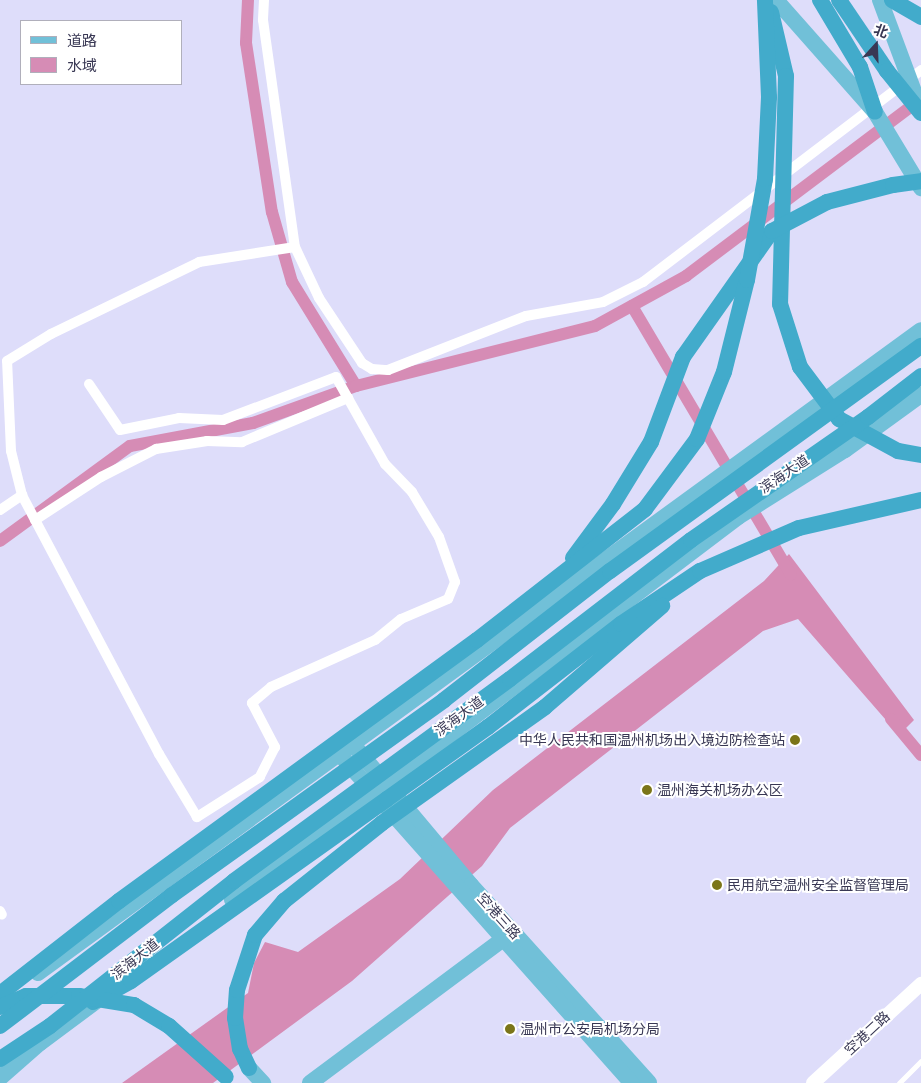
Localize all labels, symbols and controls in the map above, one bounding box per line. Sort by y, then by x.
legend [20,20,182,85]
north arrow [851,20,901,70]
text: 北 [872,21,890,41]
text: 道路 [67,32,97,49]
text: 水域 [67,57,97,74]
street label: 滨海大道 [756,451,812,497]
street label: 滨海大道 [431,693,487,739]
place label: 中华人民共和国温州机场出入境边防检查站 [519,732,785,748]
marker: 中华人民共和国温州机场出入境边防检查站 [789,734,801,746]
place label: 温州海关机场办公区 [657,782,783,798]
marker: 温州海关机场办公区 [641,784,653,796]
place label: 民用航空温州安全监督管理局 [727,877,909,893]
marker: 民用航空温州安全监督管理局 [711,879,723,891]
street label: 空港三路 [474,890,524,942]
street label: 滨海大道 [108,935,162,983]
street label: 空港二路 [841,1008,893,1058]
place label: 温州市公安局机场分局 [520,1021,660,1037]
marker: 温州市公安局机场分局 [504,1023,516,1035]

